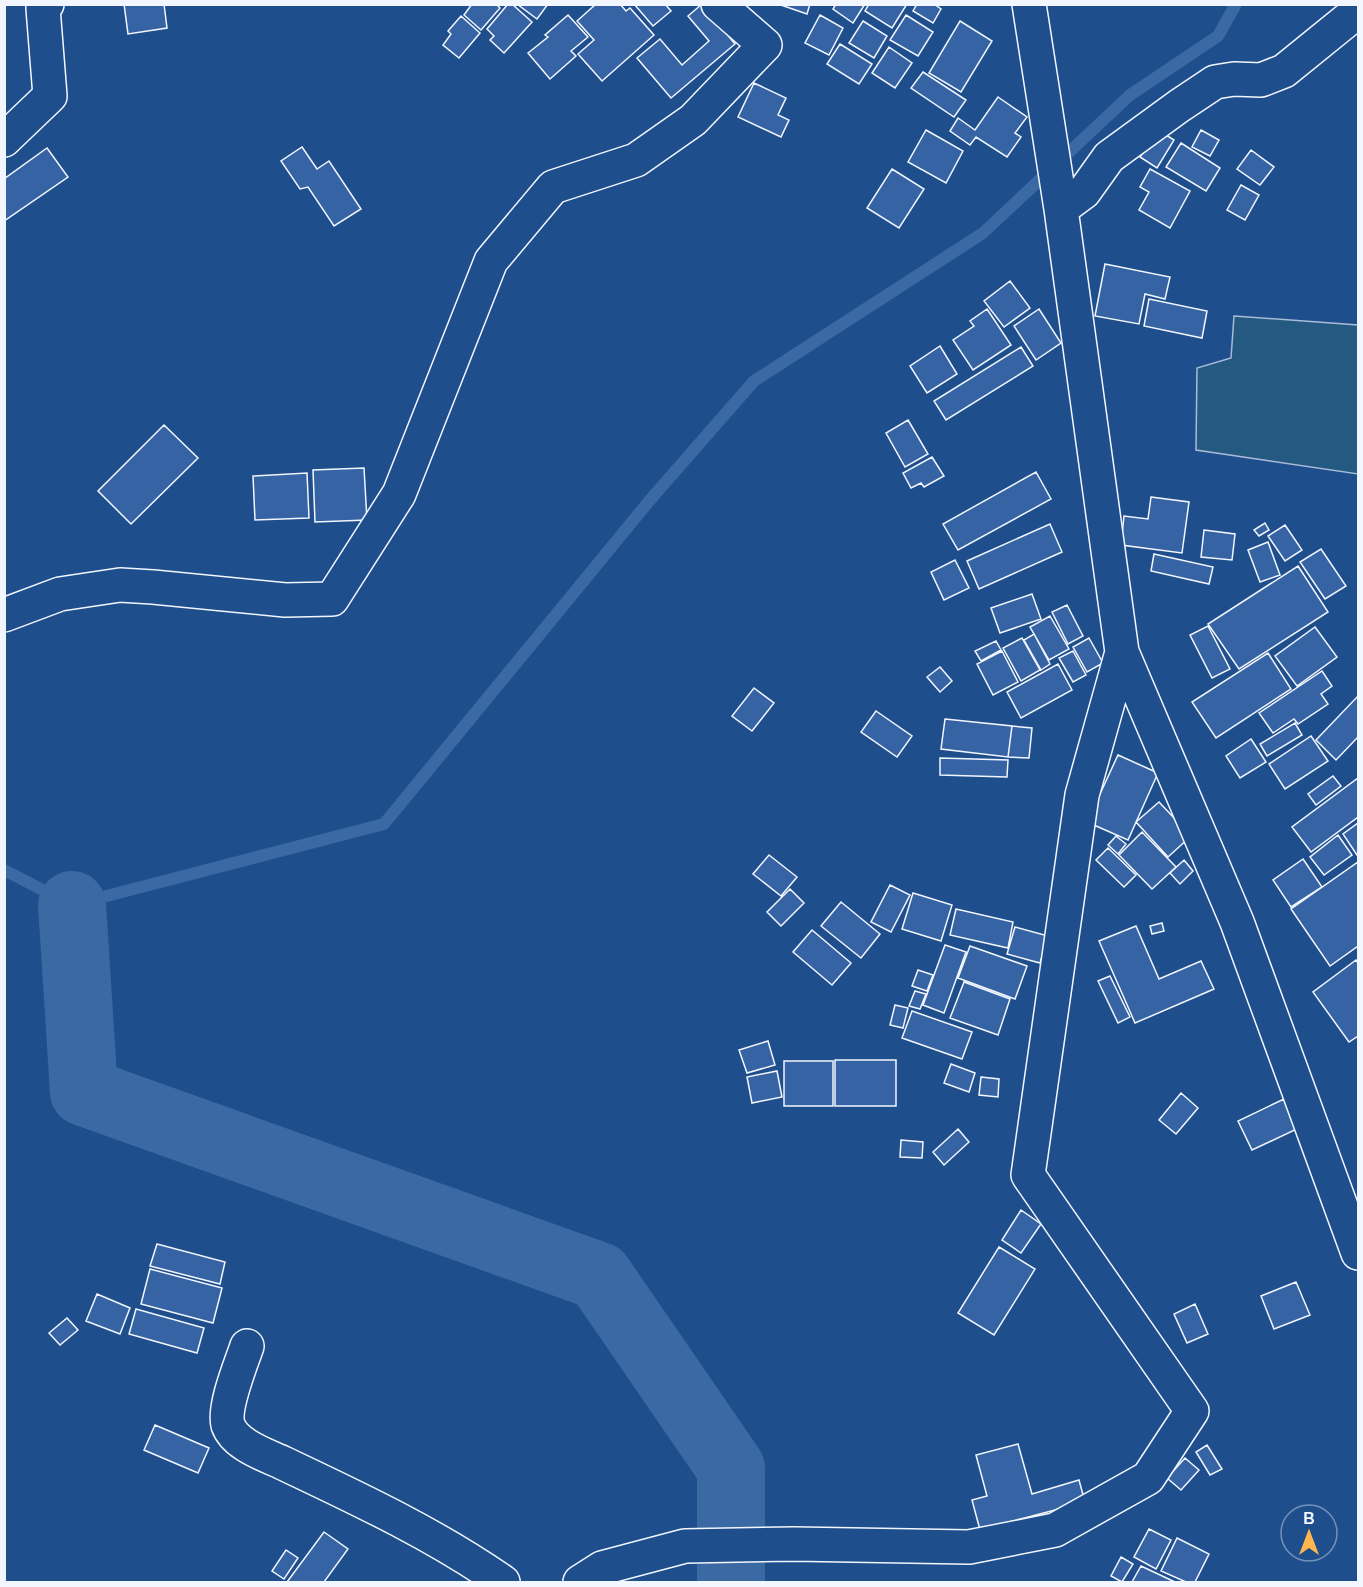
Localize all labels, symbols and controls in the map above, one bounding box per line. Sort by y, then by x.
north arrow [1279,1503,1339,1563]
text: B [1303,1510,1315,1527]

